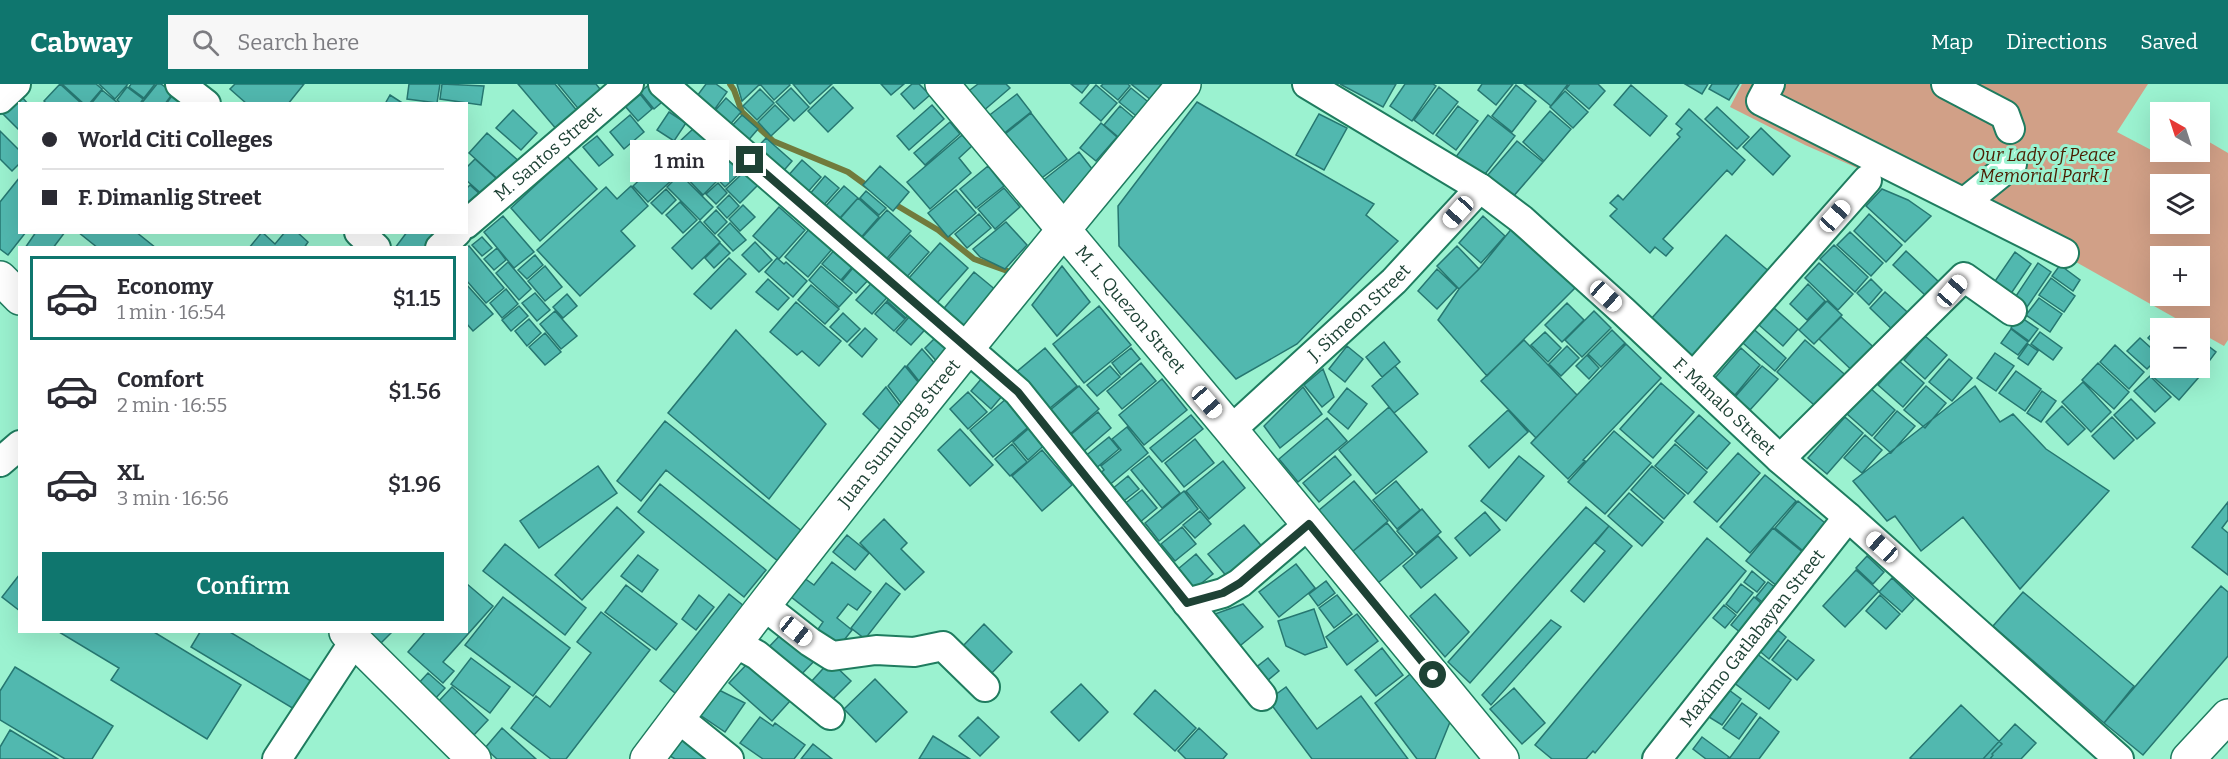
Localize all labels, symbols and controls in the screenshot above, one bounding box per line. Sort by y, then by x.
search box [168,15,588,69]
text: Cabway [30,26,132,59]
icon: search [189,26,222,59]
text: Search here [237,29,359,56]
text: Map [1931,29,1973,55]
text: Directions [2006,29,2107,55]
text: Saved [2140,29,2198,55]
street label: M. Santos Street [490,101,607,206]
north arrow [2150,102,2210,162]
map controls [2150,102,2210,378]
text: World Citi Colleges [78,126,273,153]
callout: 1 min [630,139,729,181]
park label: Our Lady of Peace Memorial Park I [1972,144,2116,187]
route end [736,146,763,173]
text: 1 min [654,149,705,173]
button: layers [2150,174,2210,234]
text: F. Dimanlig Street [78,184,262,211]
car [1439,193,1477,231]
car [1816,197,1854,235]
street label: M. L. Quezon Street [1071,241,1191,379]
button: + [2150,246,2210,306]
street label: J. Simeon Street [1302,259,1416,366]
icon: car [45,271,99,325]
car [1933,272,1971,310]
text: Economy [117,273,213,300]
car [1587,277,1625,315]
text: $1.15 [393,285,441,312]
text: 1 min · 16:54 [117,300,225,324]
button: − [2150,318,2210,378]
street label: F. Manalo Street [1669,353,1781,460]
street label: Juan Sumulong Street [833,354,965,513]
icon: car [45,364,99,418]
text: Comfort [117,366,204,393]
text: $1.56 [388,378,441,405]
car [1188,383,1226,421]
text: 2 min · 16:55 [117,393,227,417]
icon: car [45,457,99,511]
text: XL [117,459,144,486]
text: $1.96 [388,471,441,498]
text: 3 min · 16:56 [117,486,229,510]
car [1863,528,1901,566]
street label: Maximo Gatlabayan Street [1675,544,1830,732]
button: Confirm [42,552,444,621]
car [776,613,816,649]
route start [1419,661,1446,688]

